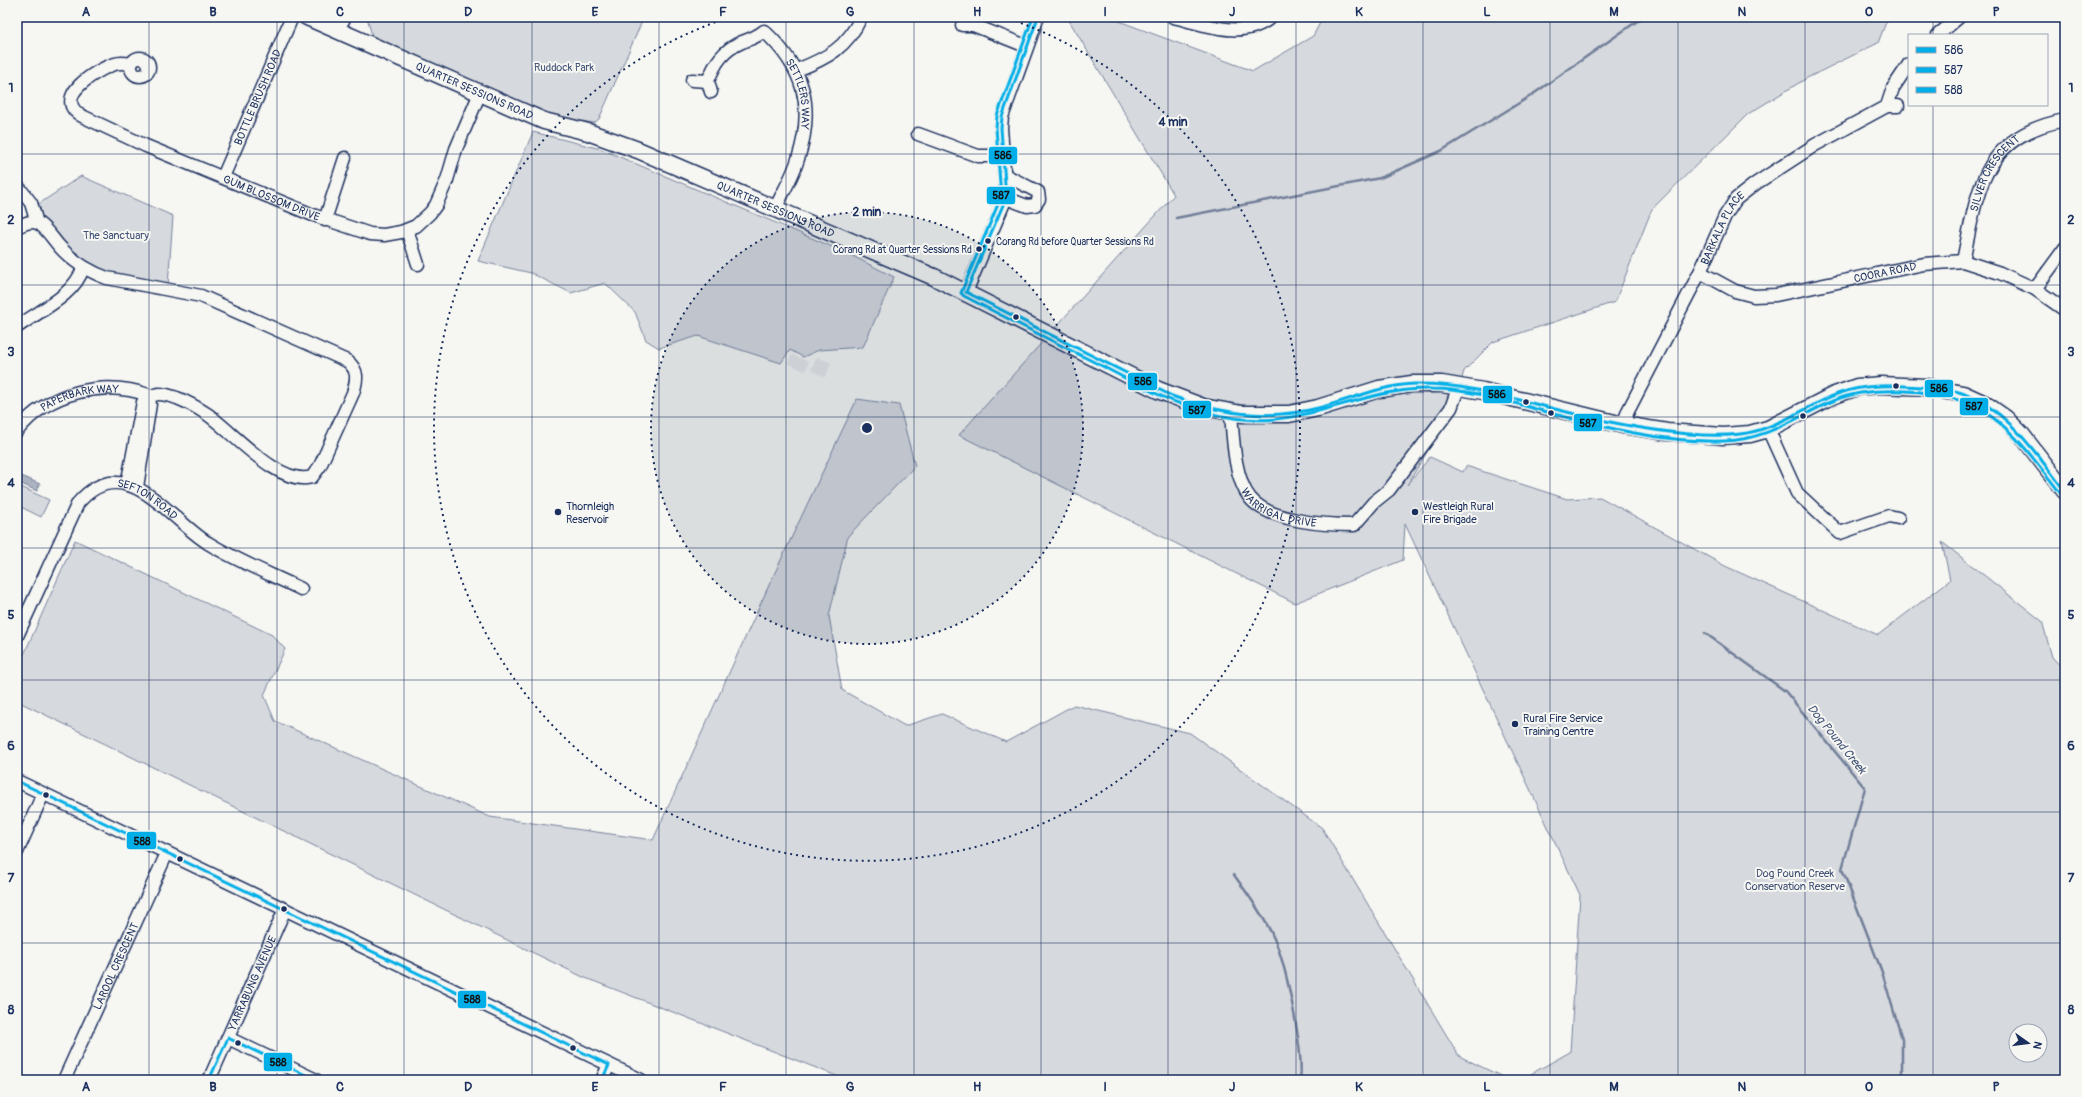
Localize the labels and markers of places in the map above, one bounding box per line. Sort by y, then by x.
marker: Corang Rd before Quarter Sessions Rd [983,236,993,246]
place label: Corang Rd before Quarter Sessions Rd [996,236,1154,248]
place label: Corang Rd at Quarter Sessions Rd [833,244,972,256]
marker: Corang Rd at Quarter Sessions Rd [974,244,984,254]
unlabelled marker [1011,312,1021,322]
unlabelled marker [1891,381,1901,391]
unlabelled marker [1521,397,1531,407]
unlabelled marker [1546,408,1556,418]
unlabelled marker [1798,411,1808,421]
centre of rings [860,421,874,435]
place label: Thornleigh Reservoir [566,500,614,526]
place label: Westleigh Rural Fire Brigade [1423,500,1494,526]
marker: Thornleigh Reservoir [553,507,563,517]
marker: Westleigh Rural Fire Brigade [1410,507,1420,517]
place label: Rural Fire Service Training Centre [1523,712,1603,738]
marker: Rural Fire Service Training Centre [1510,719,1520,729]
unlabelled marker [41,790,51,800]
unlabelled marker [175,854,185,864]
unlabelled marker [279,904,289,914]
unlabelled marker [233,1038,243,1048]
unlabelled marker [568,1043,578,1053]

